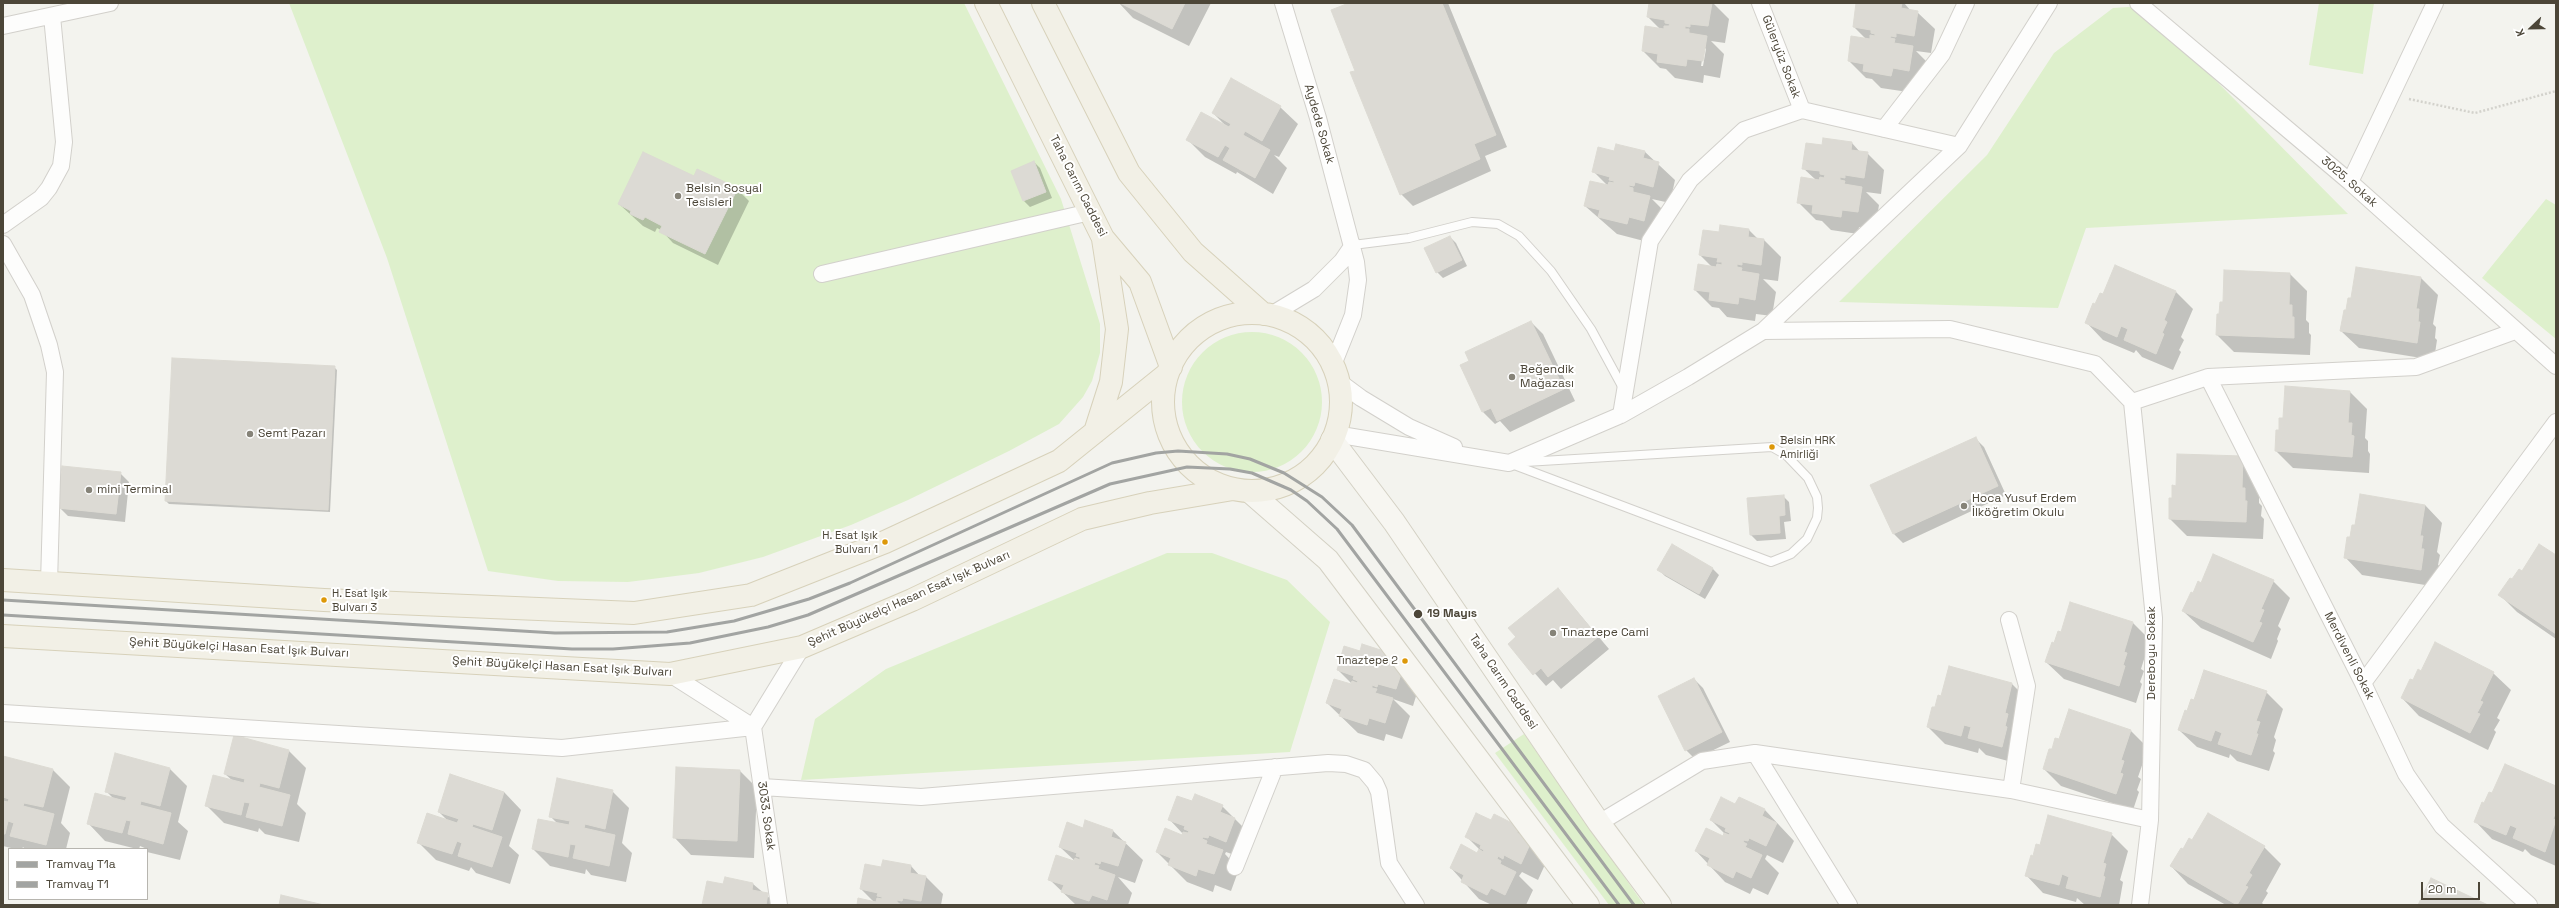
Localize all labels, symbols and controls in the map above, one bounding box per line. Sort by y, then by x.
north arrow [2511,8,2551,48]
street label: Güleryüz Sokak [1758,13,1804,101]
text: K [2512,27,2528,38]
street label: Aydede Sokak [1301,83,1337,165]
street label: Taha Carım Caddesi [1046,133,1110,239]
street label: 3025. Sokak [2318,154,2380,210]
place label: Belsin Sosyal Tesisleri [686,182,762,210]
marker: Belsin Sosyal Tesisleri [673,191,683,201]
place label: Beğendik Mağazası [1520,363,1574,391]
marker: Beğendik Mağazası [1507,372,1517,382]
place label: Semt Pazarı [258,427,326,441]
marker: Semt Pazarı [245,429,255,439]
place label: Belsin HRK Amirliği [1780,434,1835,460]
marker: Belsin HRK Amirliği [1767,442,1777,452]
place label: mini Terminal [97,483,172,497]
marker: mini Terminal [84,485,94,495]
place label: Hoca Yusuf Erdem İlköğretim Okulu [1972,492,2076,520]
marker: Hoca Yusuf Erdem İlköğretim Okulu [1959,501,1969,511]
place label: H. Esat Işık Bulvarı 1 [822,529,878,555]
marker: H. Esat Işık Bulvarı 1 [880,537,890,547]
street label: Şehit Büyükelçi Hasan Esat Işık Bulvarı [806,548,1012,650]
place label: H. Esat Işık Bulvarı 3 [332,587,388,613]
marker: H. Esat Işık Bulvarı 3 [319,595,329,605]
street label: Dereboyu Sokak [2145,606,2159,700]
place label: 19 Mayıs [1427,607,1477,621]
marker: 19 Mayıs [1412,608,1424,620]
street label: Merdivenli Sokak [2321,610,2377,702]
place label: Tınaztepe Cami [1561,626,1649,640]
marker: Tınaztepe Cami [1548,628,1558,638]
street label: Taha Carım Caddesi [1466,632,1540,732]
street label: Şehit Büyükelçi Hasan Esat Işık Bulvarı [129,635,349,661]
street label: Şehit Büyükelçi Hasan Esat Işık Bulvarı [452,654,672,680]
place label: Tınaztepe 2 [1336,654,1398,668]
marker: Tınaztepe 2 [1400,656,1410,666]
street label: 3033. Sokak [754,780,778,852]
legend [8,848,148,900]
text: Tramvay T1a [46,856,116,872]
scale bar [2423,874,2482,900]
text: Tramvay T1 [46,876,109,892]
text: 20 m [2428,881,2456,897]

